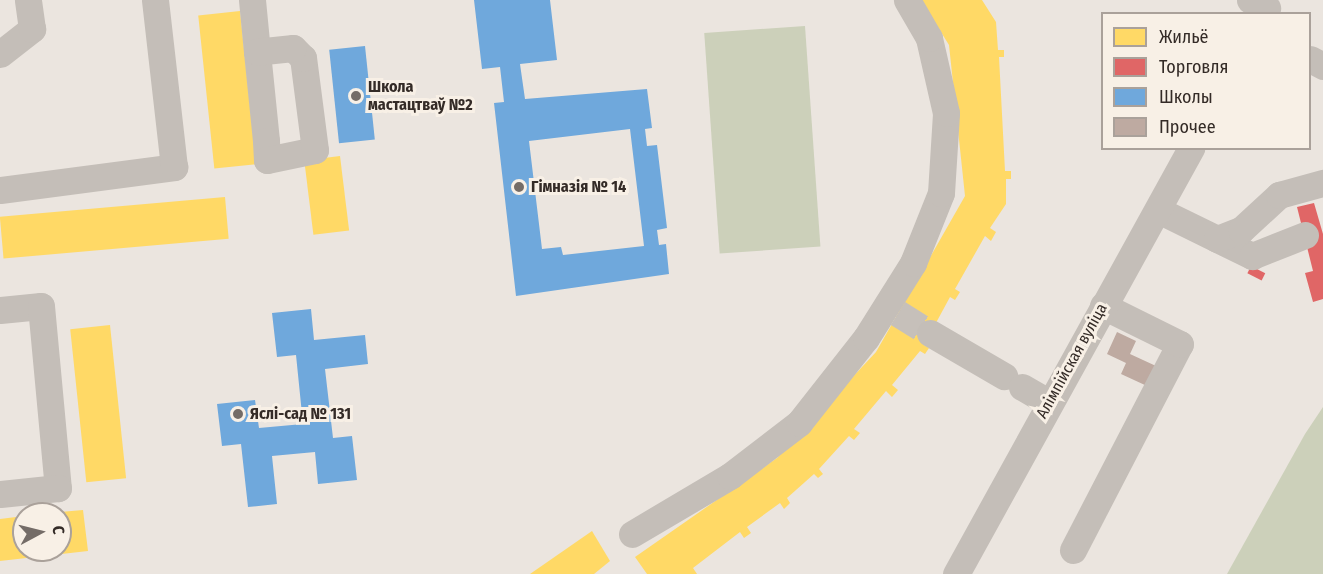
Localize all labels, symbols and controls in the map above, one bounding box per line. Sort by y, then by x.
legend [1101,12,1311,150]
text: Жильё [1159,26,1209,48]
text: Торговля [1159,56,1228,78]
place label: Школа мастацтваў №2 [368,77,473,115]
text: Школы [1159,86,1213,108]
marker: Школа мастацтваў №2 [349,89,363,103]
text: Прочее [1159,116,1216,138]
place label: Гімназія № 14 [531,177,626,197]
marker: Гімназія № 14 [512,180,526,194]
street label: Алімпійская вуліца [1032,300,1112,422]
place label: Яслі-сад № 131 [250,404,351,424]
marker: Яслі-сад № 131 [231,407,245,421]
north arrow [12,502,72,562]
text: С [48,525,68,535]

